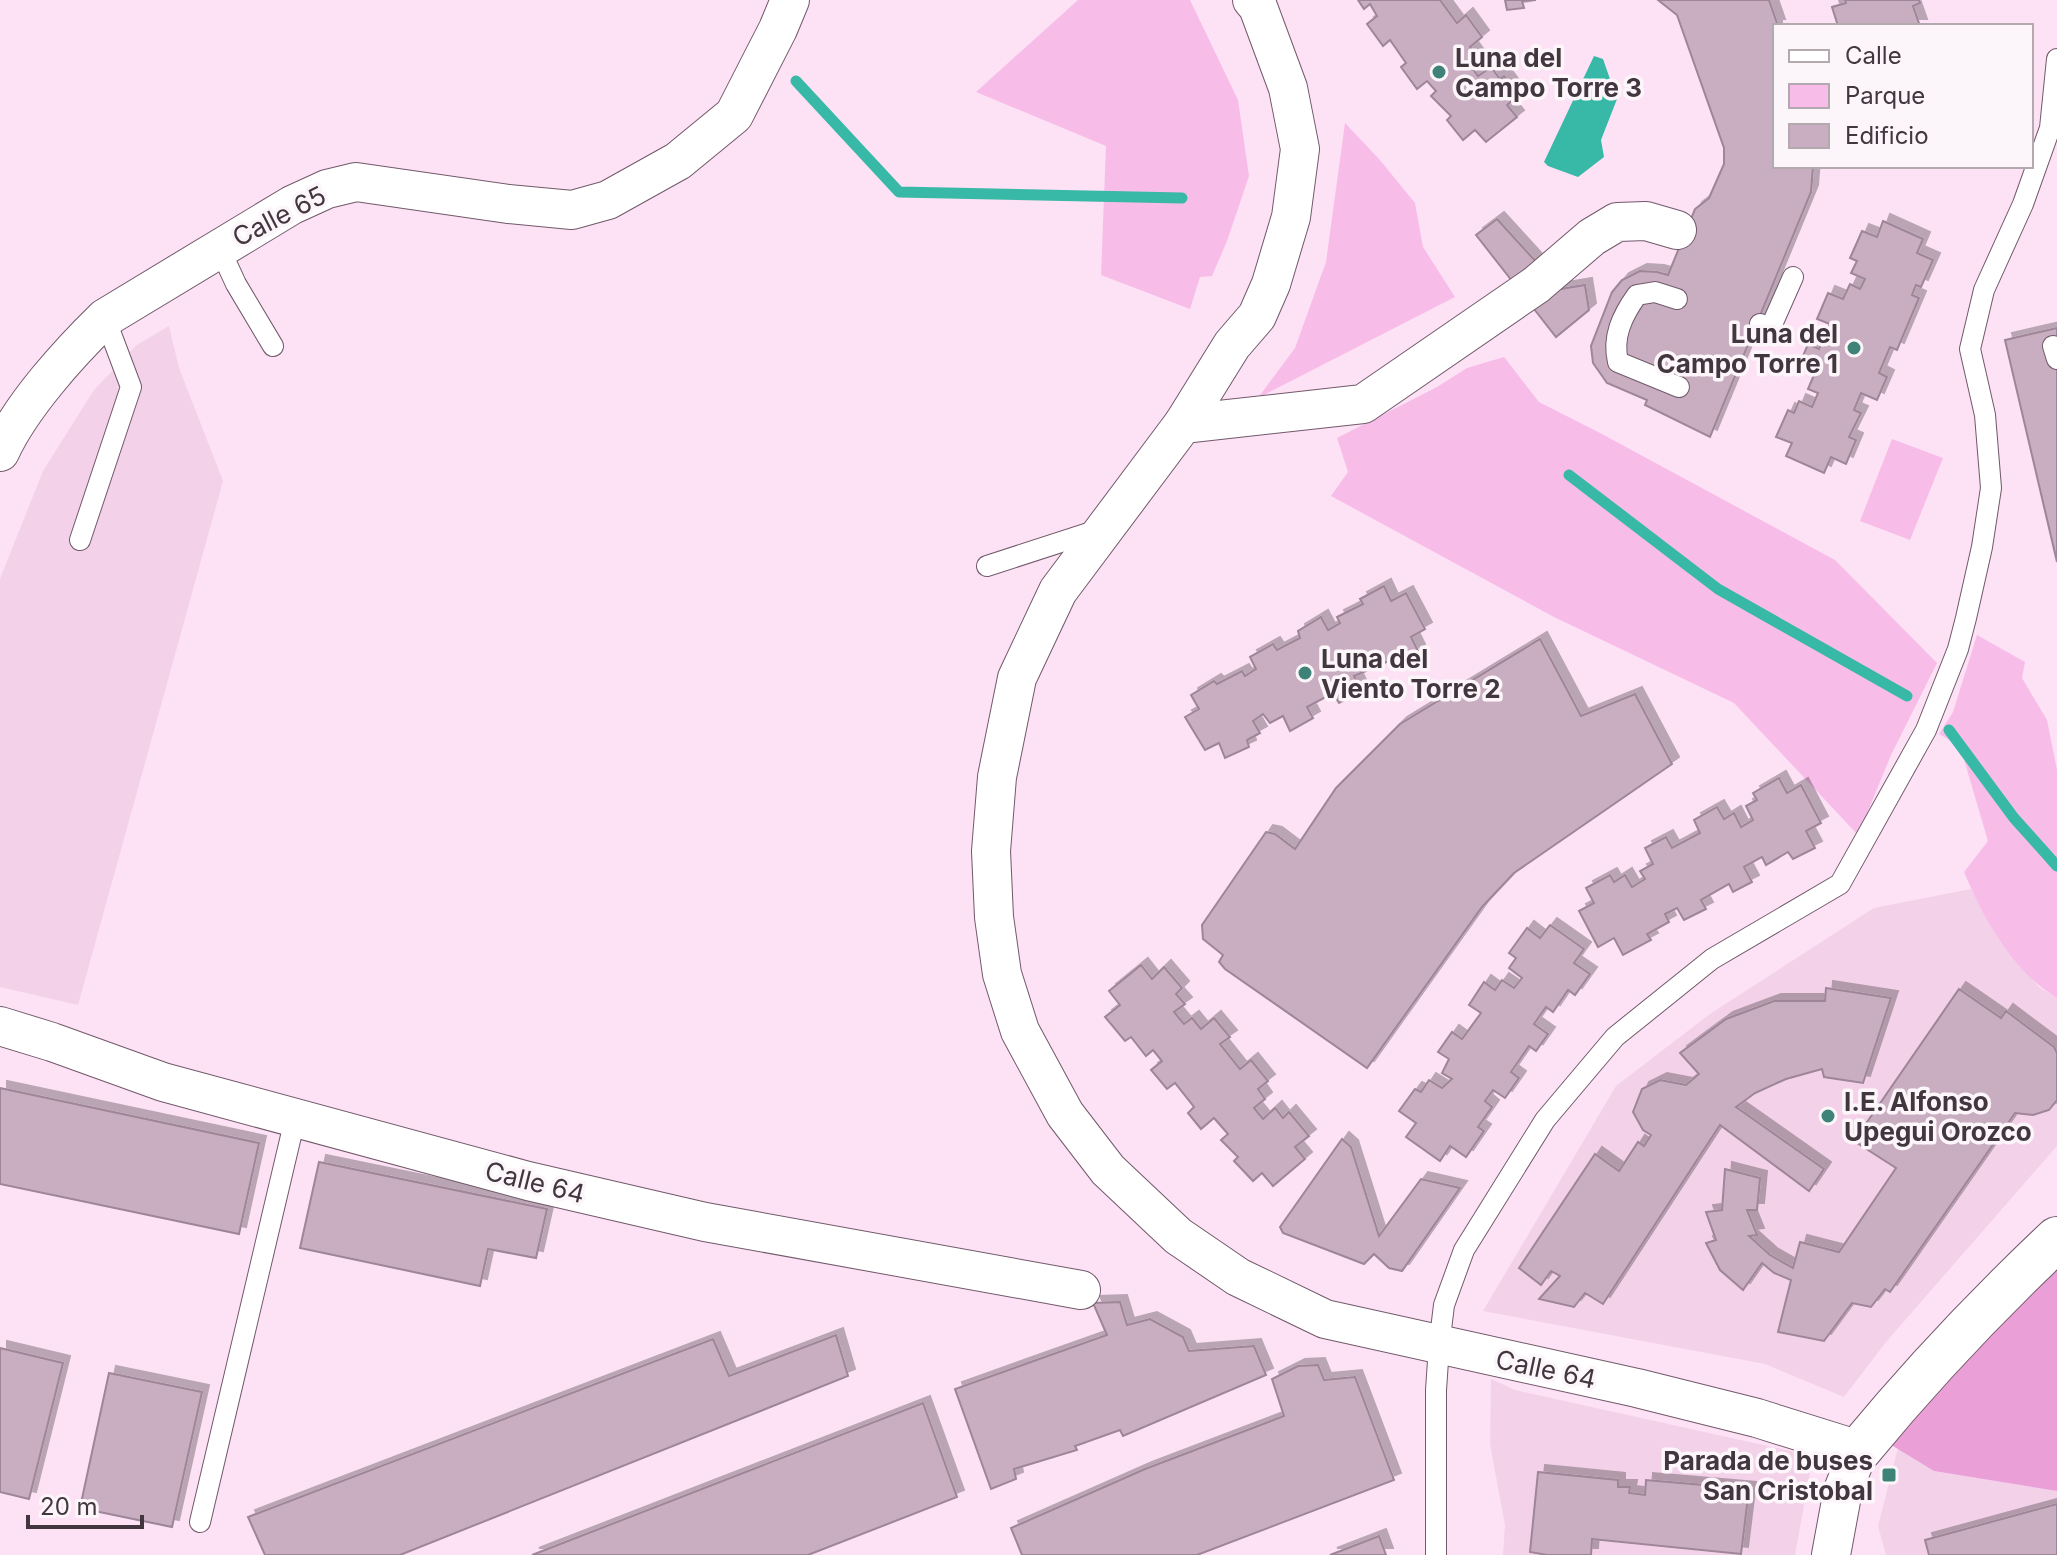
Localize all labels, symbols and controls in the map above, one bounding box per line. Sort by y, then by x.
legend [1773,24,2033,168]
text: Calle [1845,41,1902,70]
place label: Luna del Campo Torre 3 [1455,42,1642,103]
marker: Luna del Campo Torre 3 [1430,63,1448,81]
text: Parque [1845,81,1925,110]
text: Edificio [1845,121,1929,150]
street label: Calle 65 [227,179,331,253]
place label: Luna del Campo Torre 1 [1657,318,1838,379]
marker: Luna del Campo Torre 1 [1845,339,1863,357]
place label: Luna del Viento Torre 2 [1321,643,1501,704]
marker: Luna del Viento Torre 2 [1296,664,1314,682]
place label: I.E. Alfonso Upegui Orozco [1844,1086,2032,1147]
marker: I.E. Alfonso Upegui Orozco [1819,1107,1837,1125]
street label: Calle 64 [482,1155,588,1209]
street label: Calle 64 [1493,1343,1599,1395]
place label: Parada de buses San Cristobal [1663,1445,1873,1506]
marker: Parada de buses San Cristobal [1880,1466,1898,1484]
scale bar [28,1479,142,1529]
text: 20 m [40,1492,98,1521]

